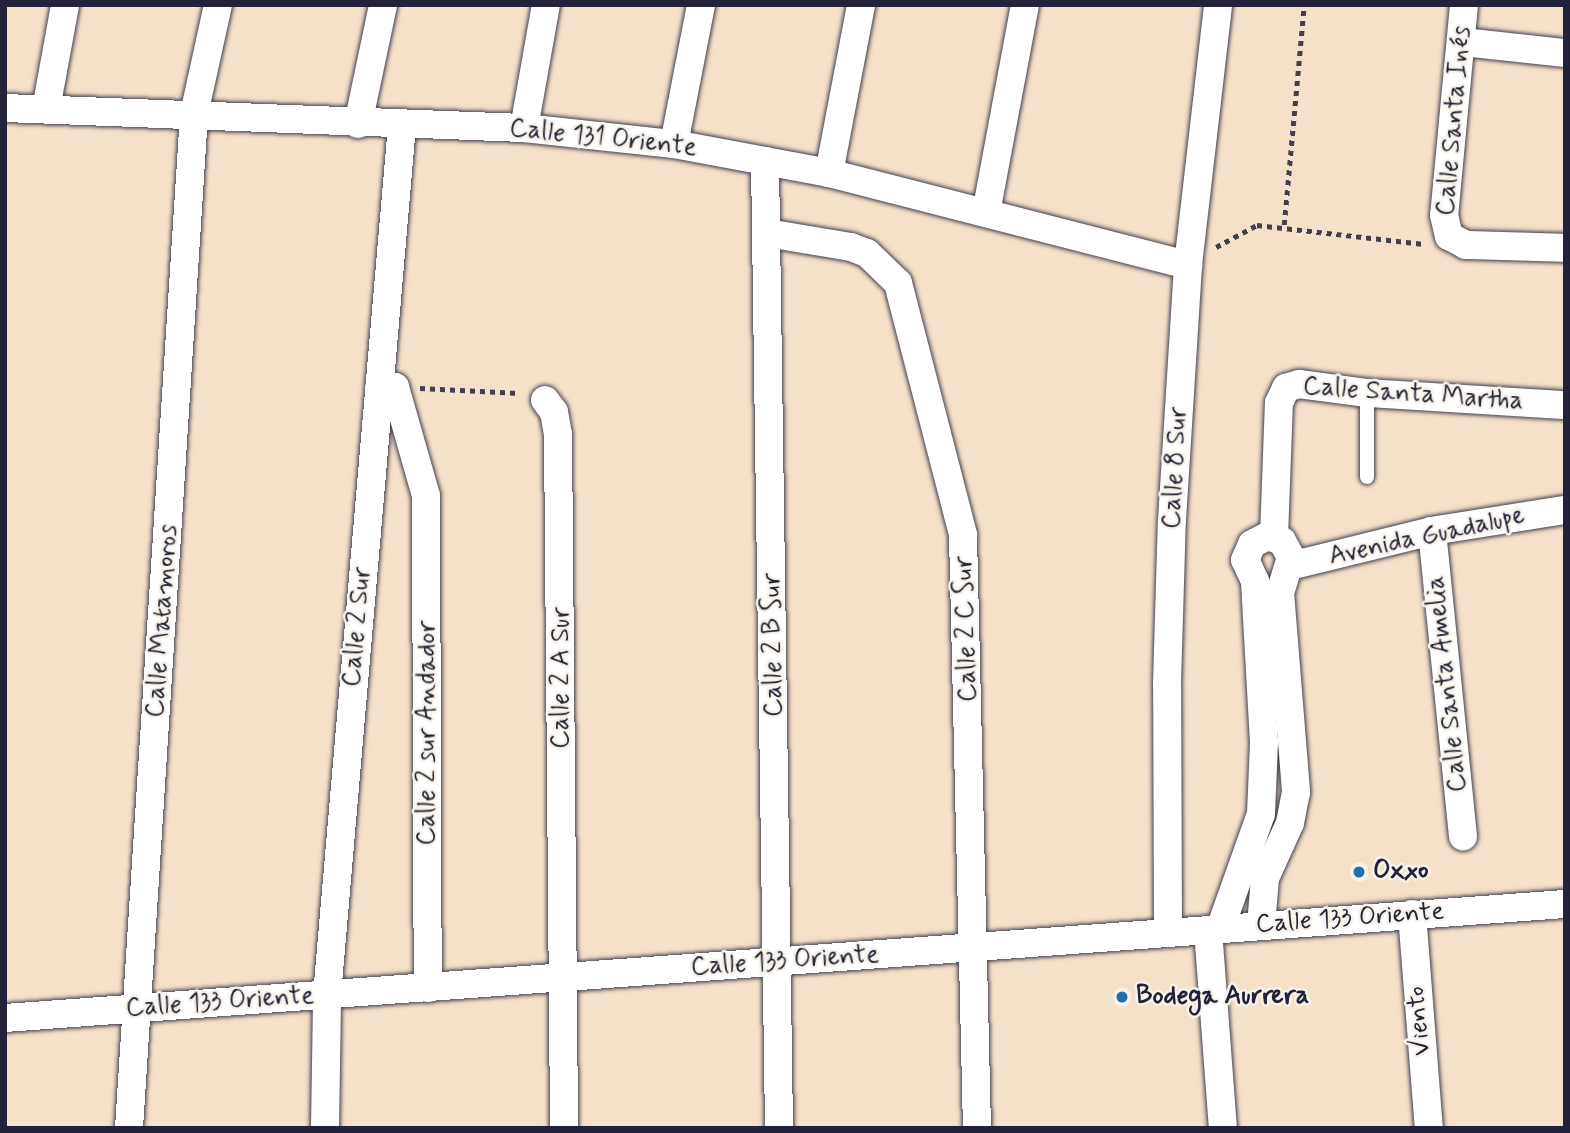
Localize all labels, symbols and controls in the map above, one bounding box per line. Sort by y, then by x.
street label: Calle Santa Inés [1431,27,1479,215]
street label: Calle 131 Oriente [508,114,698,164]
street label: Calle Santa Martha [1303,372,1523,418]
street label: Calle 8 Sur [1157,406,1195,530]
street label: Avenida Guadalupe [1324,501,1530,573]
street label: Calle Matamoros [141,525,185,717]
street label: Calle 2 C Sur [949,556,985,702]
street label: Calle 2 Sur [337,566,379,688]
street label: Calle 2 B Sur [757,573,791,717]
street label: Calle Santa Amelia [1421,576,1475,792]
street label: Calle 2 A Sur [546,606,578,750]
street label: Calle 2 sur Andador [412,626,444,840]
place label: Oxxo [1373,856,1429,888]
marker: Oxxo [1351,864,1367,880]
street label: Calle 133 Oriente [1255,897,1445,941]
street label: Calle 133 Oriente [690,940,880,984]
street label: Calle 133 Oriente [125,981,315,1025]
place label: Bodega Aurrera [1136,981,1309,1013]
street label: Viento [1401,985,1439,1057]
marker: Bodega Aurrera [1114,989,1130,1005]

